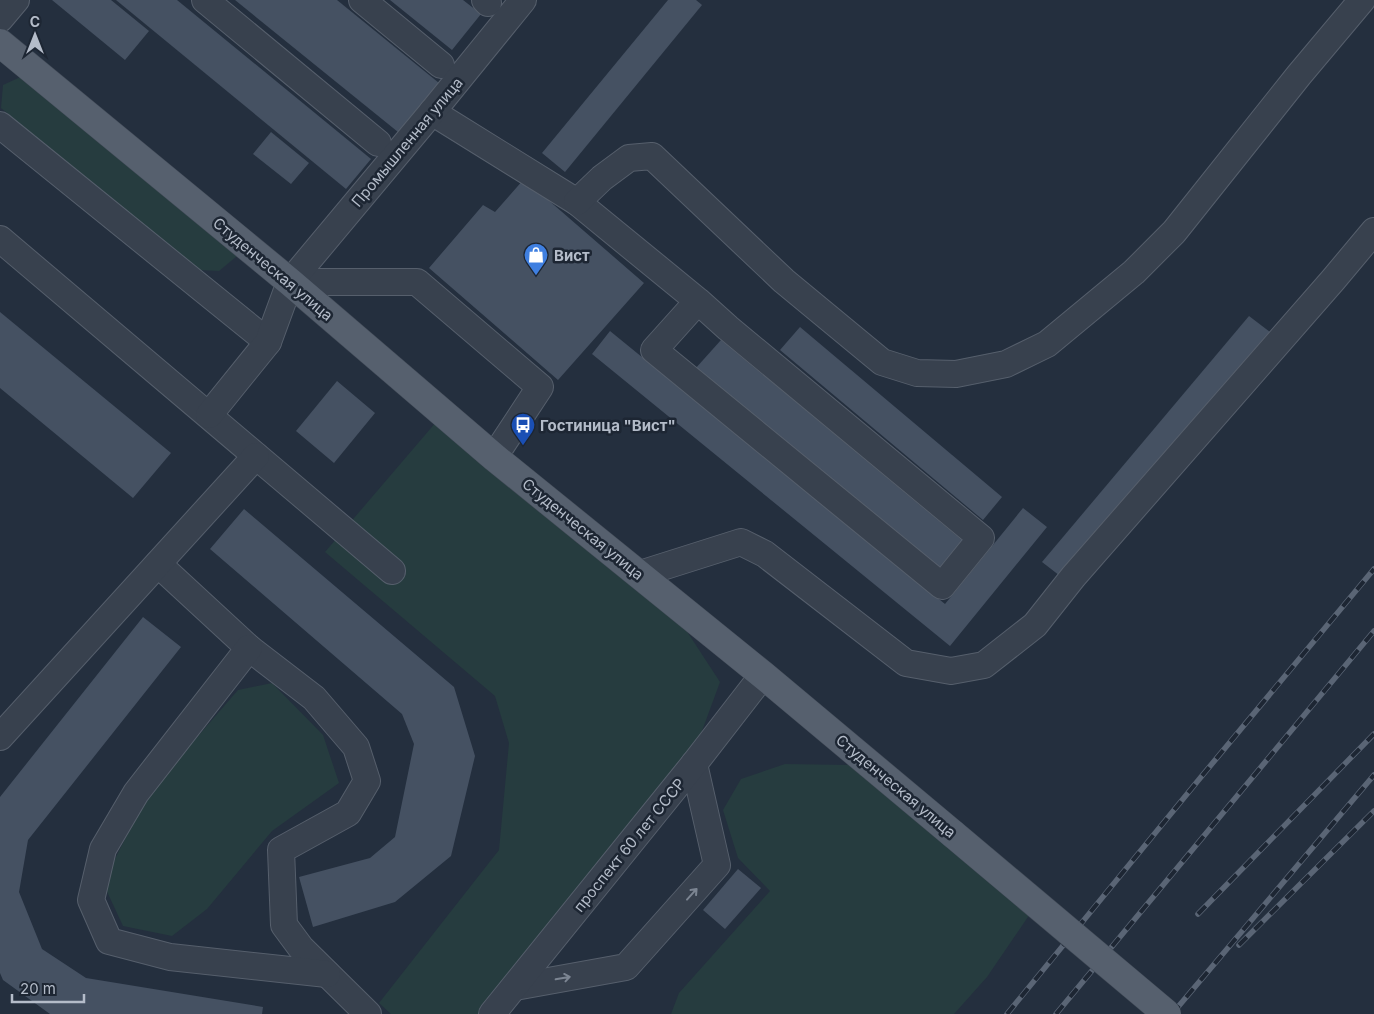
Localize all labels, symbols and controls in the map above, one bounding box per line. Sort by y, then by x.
north arrow [10,10,60,60]
text: С [30,13,40,30]
street label: Промышленная улица [347,73,467,211]
street label: Студенческая улица [209,213,337,325]
shop icon: Вист [523,242,549,276]
place label: Вист [554,246,590,265]
bus stop icon: Гостиница "Вист" [510,412,536,446]
place label: Гостиница "Вист" [540,416,676,435]
street label: Студенческая улица [518,474,648,584]
street label: Студенческая улица [832,730,960,842]
street label: проспект 60 лет СССР [569,774,689,916]
one-way arrow [686,887,697,900]
scale bar [12,972,85,1004]
one-way arrow [554,973,570,983]
text: 20 m [20,979,56,998]

